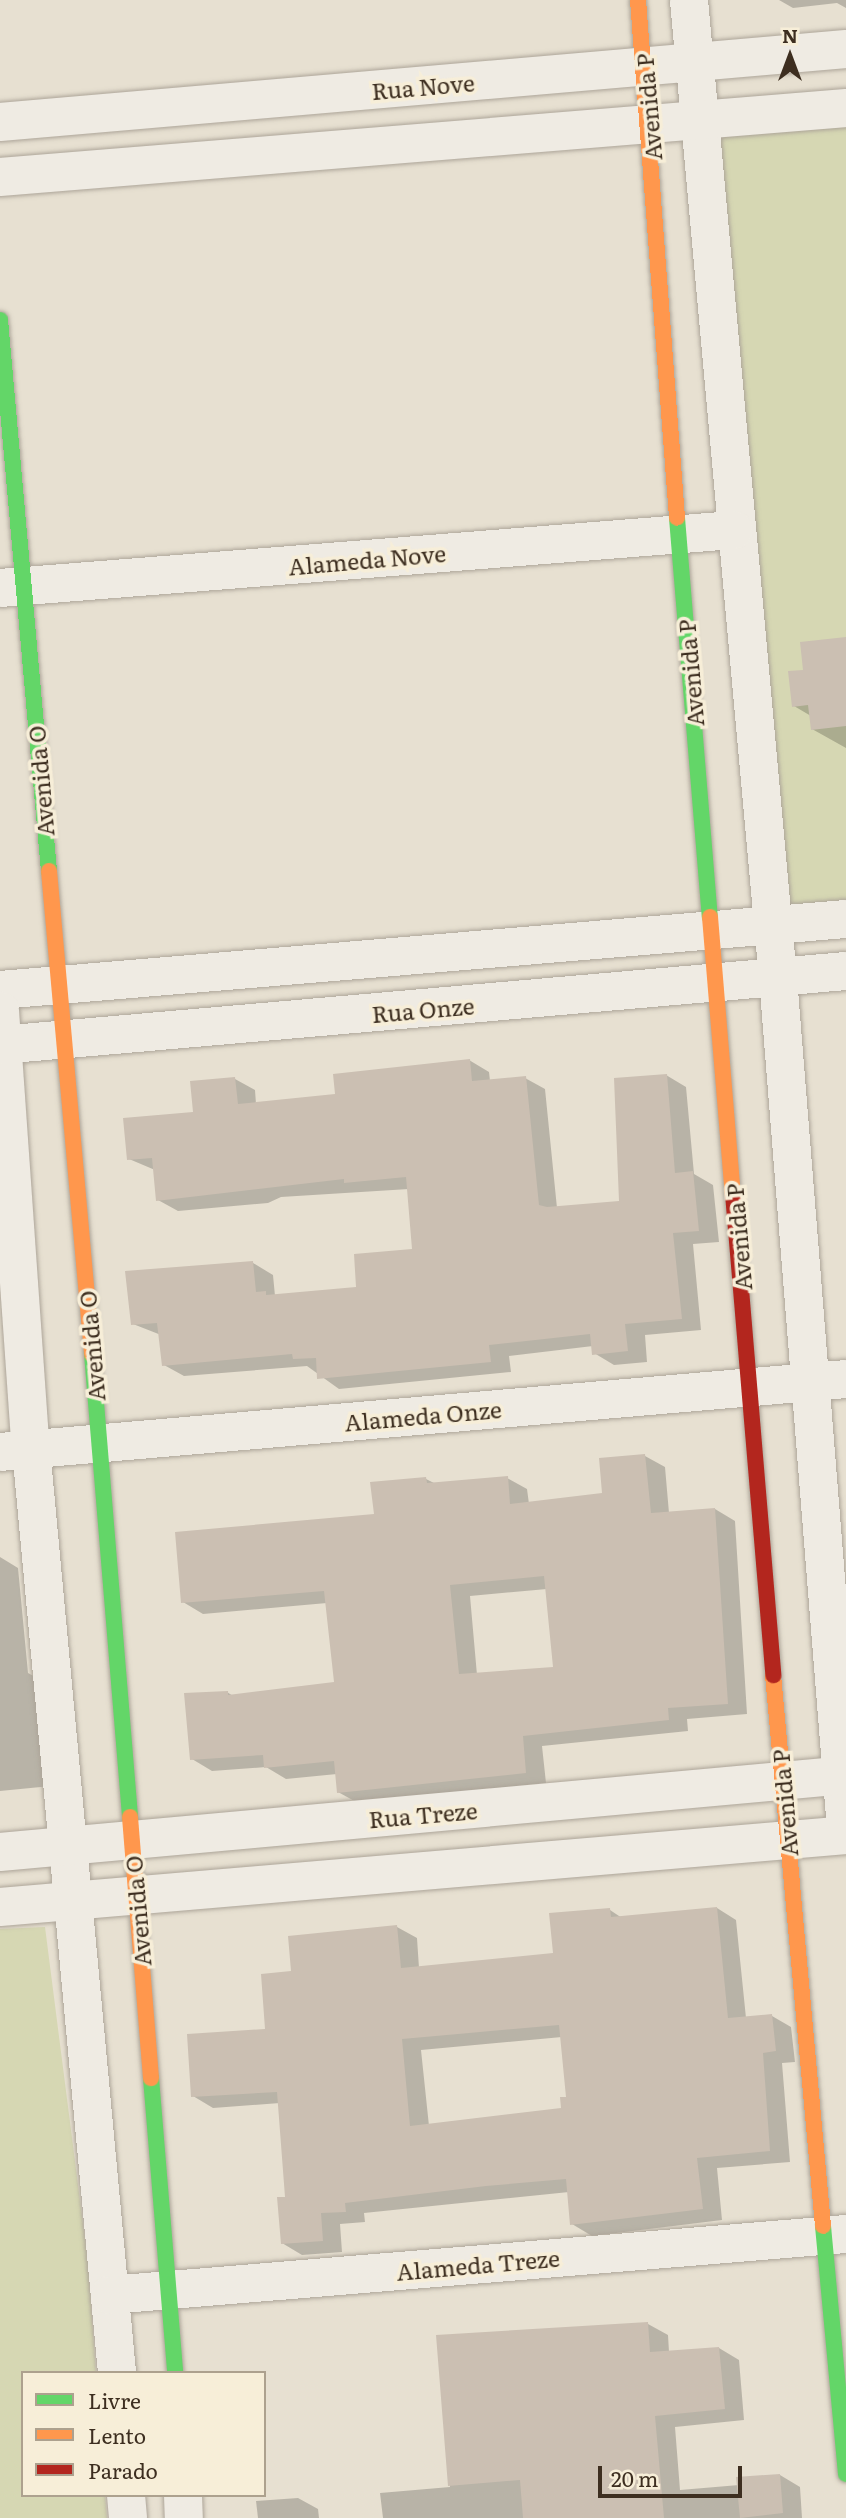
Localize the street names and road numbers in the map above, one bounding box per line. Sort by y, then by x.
street label: Avenida P [630,52,666,162]
street label: Rua Nove [370,68,476,104]
street label: Alameda Nove [287,538,447,580]
street label: Avenida P [672,618,708,728]
street label: Avenida O [21,724,59,838]
street label: Rua Onze [370,991,476,1027]
street label: Avenida P [720,1182,756,1292]
street label: Avenida O [72,1289,110,1403]
street label: Alameda Onze [343,1394,503,1436]
street label: Avenida P [766,1748,802,1858]
street label: Rua Treze [367,1795,479,1833]
street label: Avenida O [118,1854,156,1968]
street label: Alameda Treze [395,2243,561,2285]

